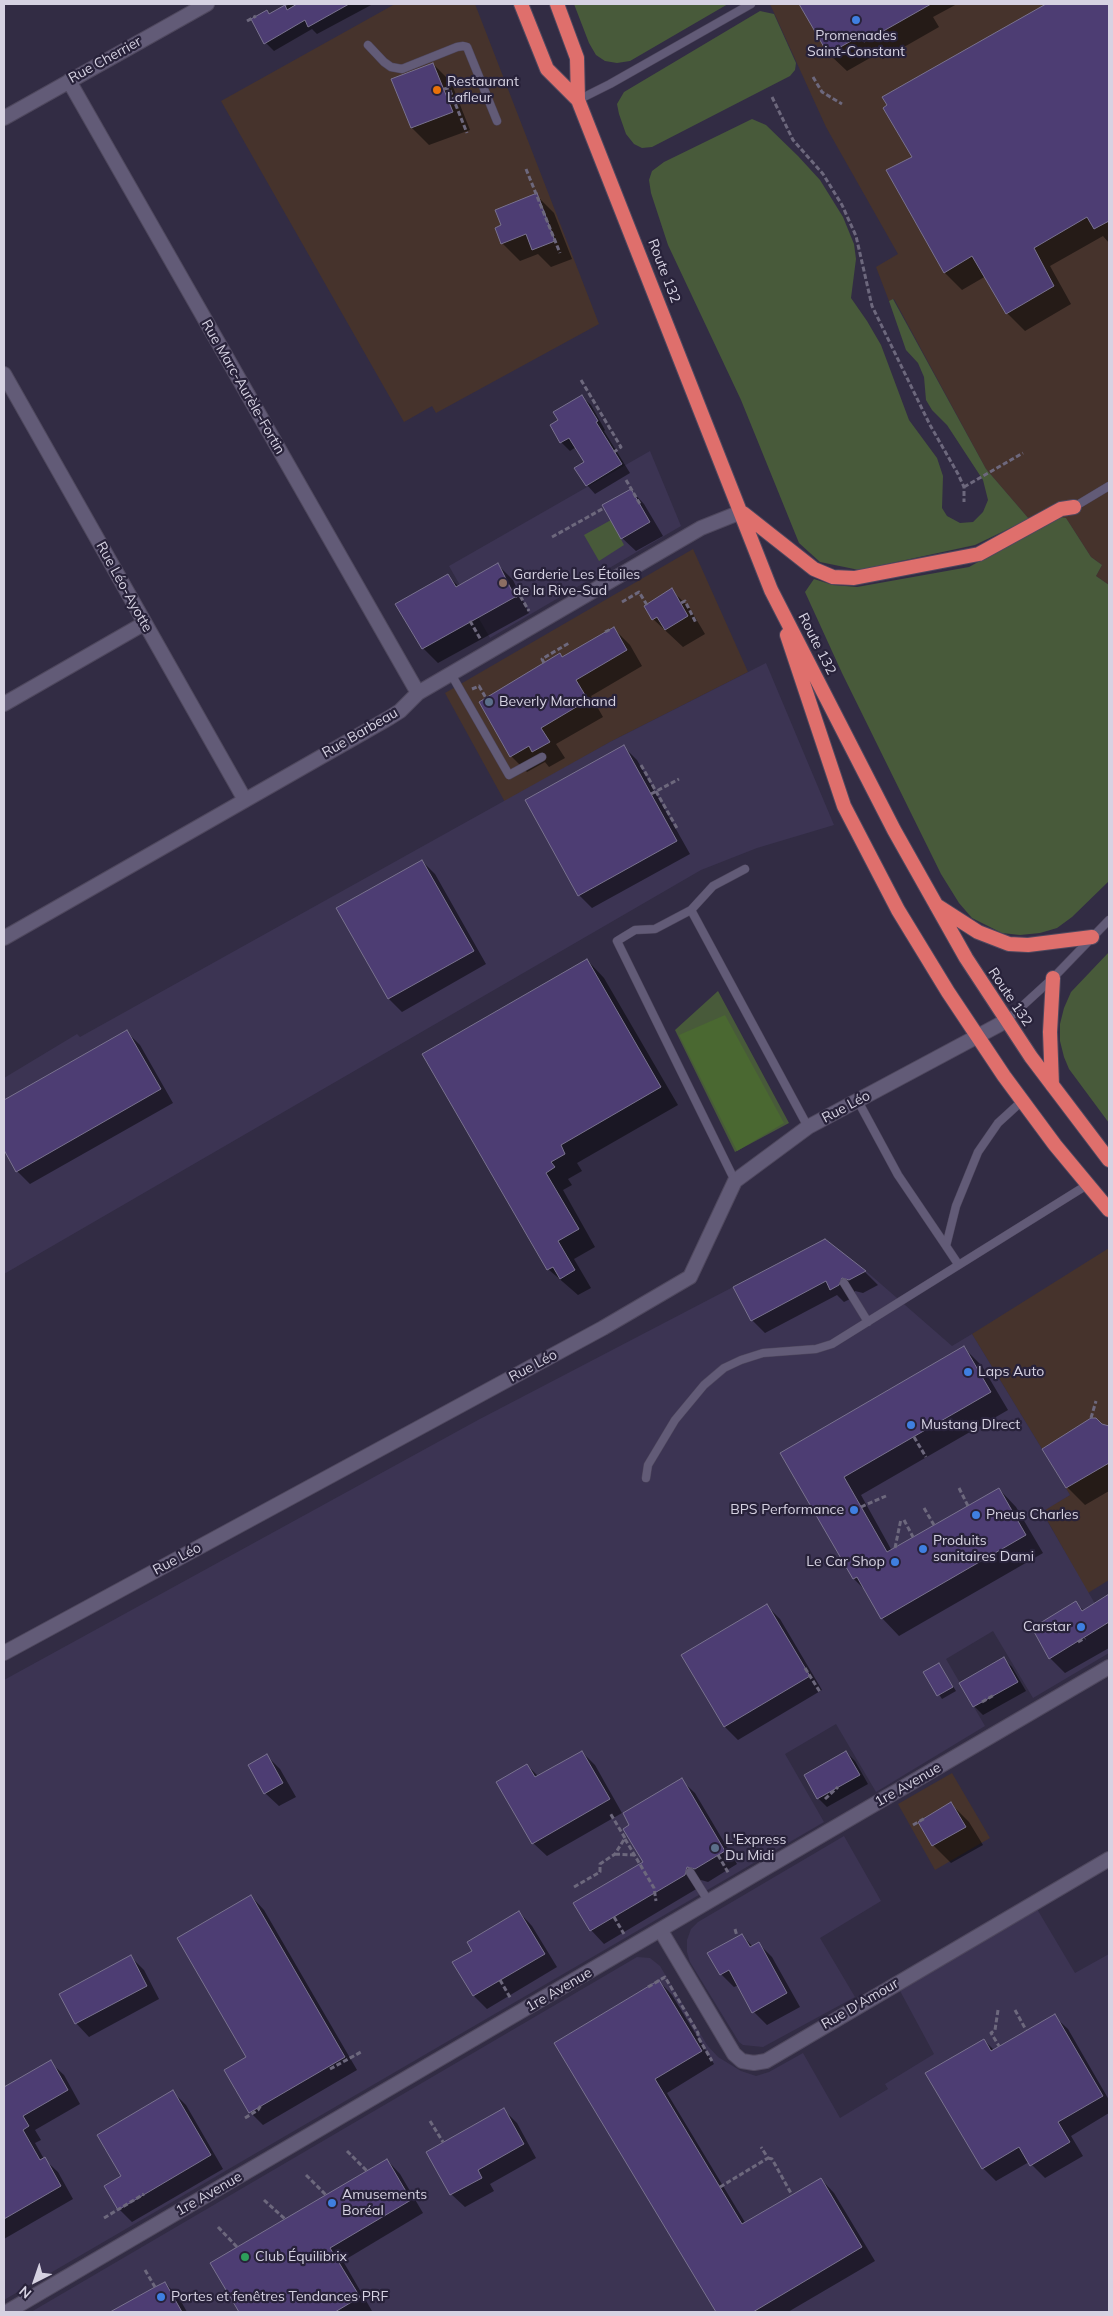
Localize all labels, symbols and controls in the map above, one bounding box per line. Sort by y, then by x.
marker: Promenades Saint-Constant [850,14,862,26]
place label: Promenades Saint-Constant [807,28,905,60]
street label: Rue Cherrier [66,33,144,87]
place label: Restaurant Lafleur [447,74,519,106]
marker: Restaurant Lafleur [431,84,443,96]
street label: Route 132 [644,237,684,305]
street label: Rue Marc-Aurèle-Fortin [198,317,288,457]
street label: Rue Léo-Ayotte [92,539,156,635]
place label: Garderie Les Étoiles de la Rive-Sud [513,567,640,600]
marker: Garderie Les Étoiles de la Rive-Sud [497,577,509,589]
street label: Route 132 [794,610,840,678]
place label: Beverly Marchand [499,694,616,710]
marker: Beverly Marchand [483,696,495,708]
street label: Rue Barbeau [319,705,401,761]
street label: Route 132 [984,965,1036,1029]
street label: Rue Léo [819,1087,873,1127]
street label: Rue Léo [506,1346,560,1386]
place label: Laps Auto [978,1364,1044,1380]
marker: Laps Auto [962,1366,974,1378]
place label: Mustang DIrect [921,1417,1020,1433]
marker: Mustang DIrect [905,1419,917,1431]
place label: BPS Performance [730,1502,844,1518]
marker: BPS Performance [848,1504,860,1516]
place label: Pneus Charles [986,1507,1079,1523]
marker: Pneus Charles [970,1509,982,1521]
place label: Produits sanitaires Dami [933,1533,1034,1565]
street label: Rue Léo [150,1539,204,1579]
marker: Produits sanitaires Dami [917,1543,929,1555]
place label: Le Car Shop [806,1554,885,1570]
marker: Le Car Shop [889,1556,901,1568]
place label: Carstar [1023,1619,1071,1635]
marker: Carstar [1075,1621,1087,1633]
street label: 1re Avenue [872,1759,944,1811]
place label: L'Express Du Midi [725,1832,786,1864]
marker: L'Express Du Midi [709,1842,721,1854]
street label: 1re Avenue [523,1964,595,2016]
street label: Rue D'Amour [818,1975,902,2033]
street label: 1re Avenue [173,2168,245,2220]
place label: Amusements Boréal [342,2187,427,2220]
marker: Amusements Boréal [326,2197,338,2209]
place label: Club Équilibrix [255,2249,347,2265]
marker: Club Équilibrix [239,2251,251,2263]
north arrow [10,2256,60,2306]
text: N [15,2282,35,2303]
place label: Portes et fenêtres Tendances PRF [171,2289,388,2305]
marker: Portes et fenêtres Tendances PRF [155,2291,167,2303]

